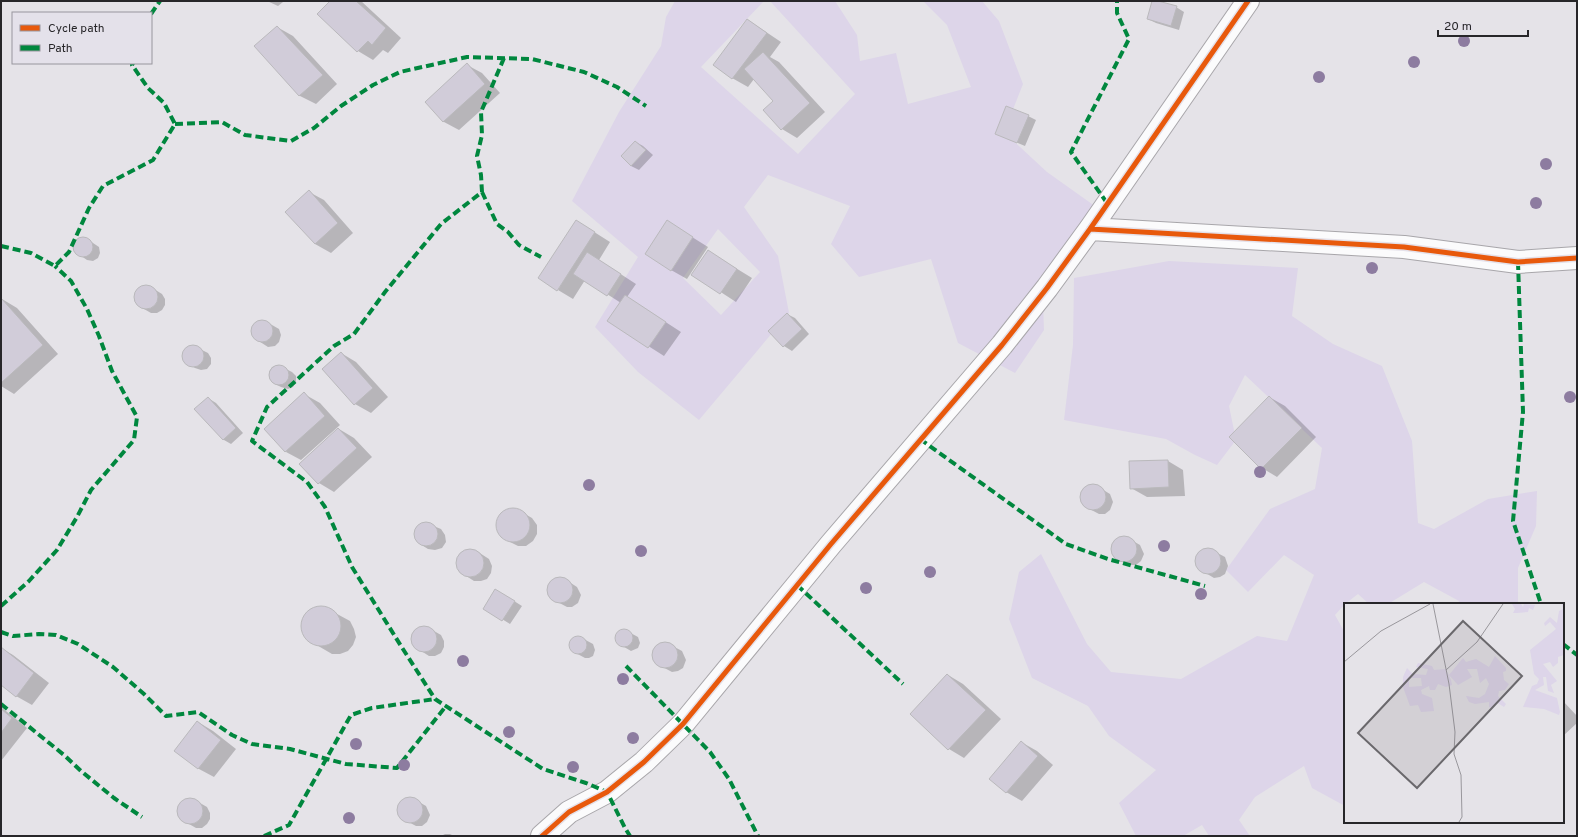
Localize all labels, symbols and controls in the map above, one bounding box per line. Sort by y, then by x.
legend [12,12,152,64]
scale bar [1438,12,1528,38]
text: 20 m [1444,19,1472,35]
text: Cycle path [48,21,105,37]
text: Path [48,41,73,57]
inset map [1344,603,1564,823]

